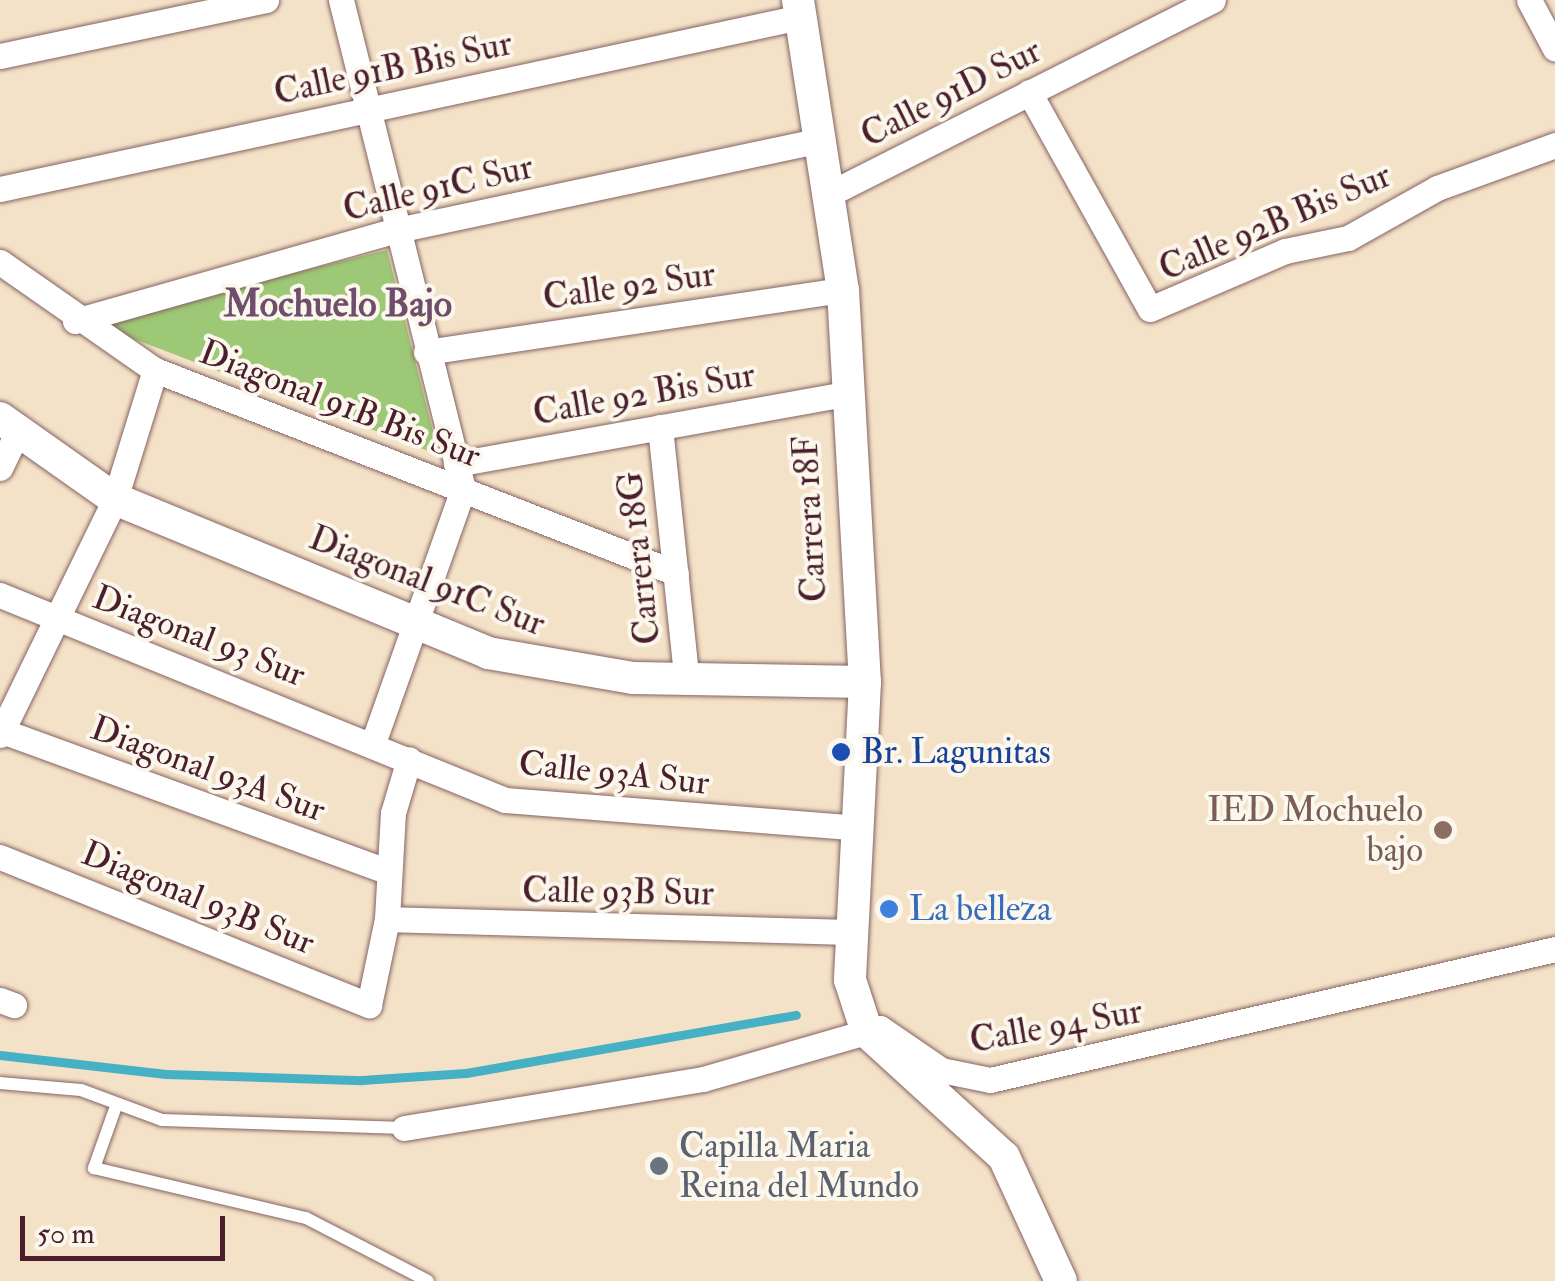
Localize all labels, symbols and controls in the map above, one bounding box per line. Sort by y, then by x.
street label: Calle 91B Bis Sur [270,22,516,114]
street label: Calle 91D Sur [854,30,1048,156]
street label: Calle 91C Sur [339,146,537,230]
street label: Calle 92B Bis Sur [1153,154,1397,290]
street label: Calle 92 Sur [540,253,718,319]
district label: Mochuelo Bajo [224,282,452,328]
street label: Diagonal 91B Bis Sur [194,331,486,477]
street label: Calle 92 Bis Sur [530,354,758,434]
street label: Carrera 18F [785,435,835,603]
street label: Carrera 18G [609,469,669,647]
street label: Diagonal 91C Sur [303,517,551,645]
street label: Diagonal 93 Sur [87,576,311,696]
street label: Diagonal 93A Sur [85,707,331,831]
place label: Br. Lagunitas [861,731,1051,773]
marker: Br. Lagunitas [830,741,852,763]
street label: Calle 93A Sur [517,742,711,804]
place label: IED Mochuelo bajo [1207,789,1423,871]
marker: IED Mochuelo bajo [1432,819,1454,841]
street label: Diagonal 93B Sur [76,832,320,964]
street label: Calle 93B Sur [522,869,714,915]
place label: La belleza [909,888,1052,930]
marker: La belleza [878,898,900,920]
street label: Calle 94 Sur [967,990,1145,1062]
place label: Capilla Maria Reina del Mundo [679,1125,919,1207]
marker: Capilla Maria Reina del Mundo [648,1155,670,1177]
scale bar [25,1196,230,1258]
text: 50 m [37,1215,95,1252]

